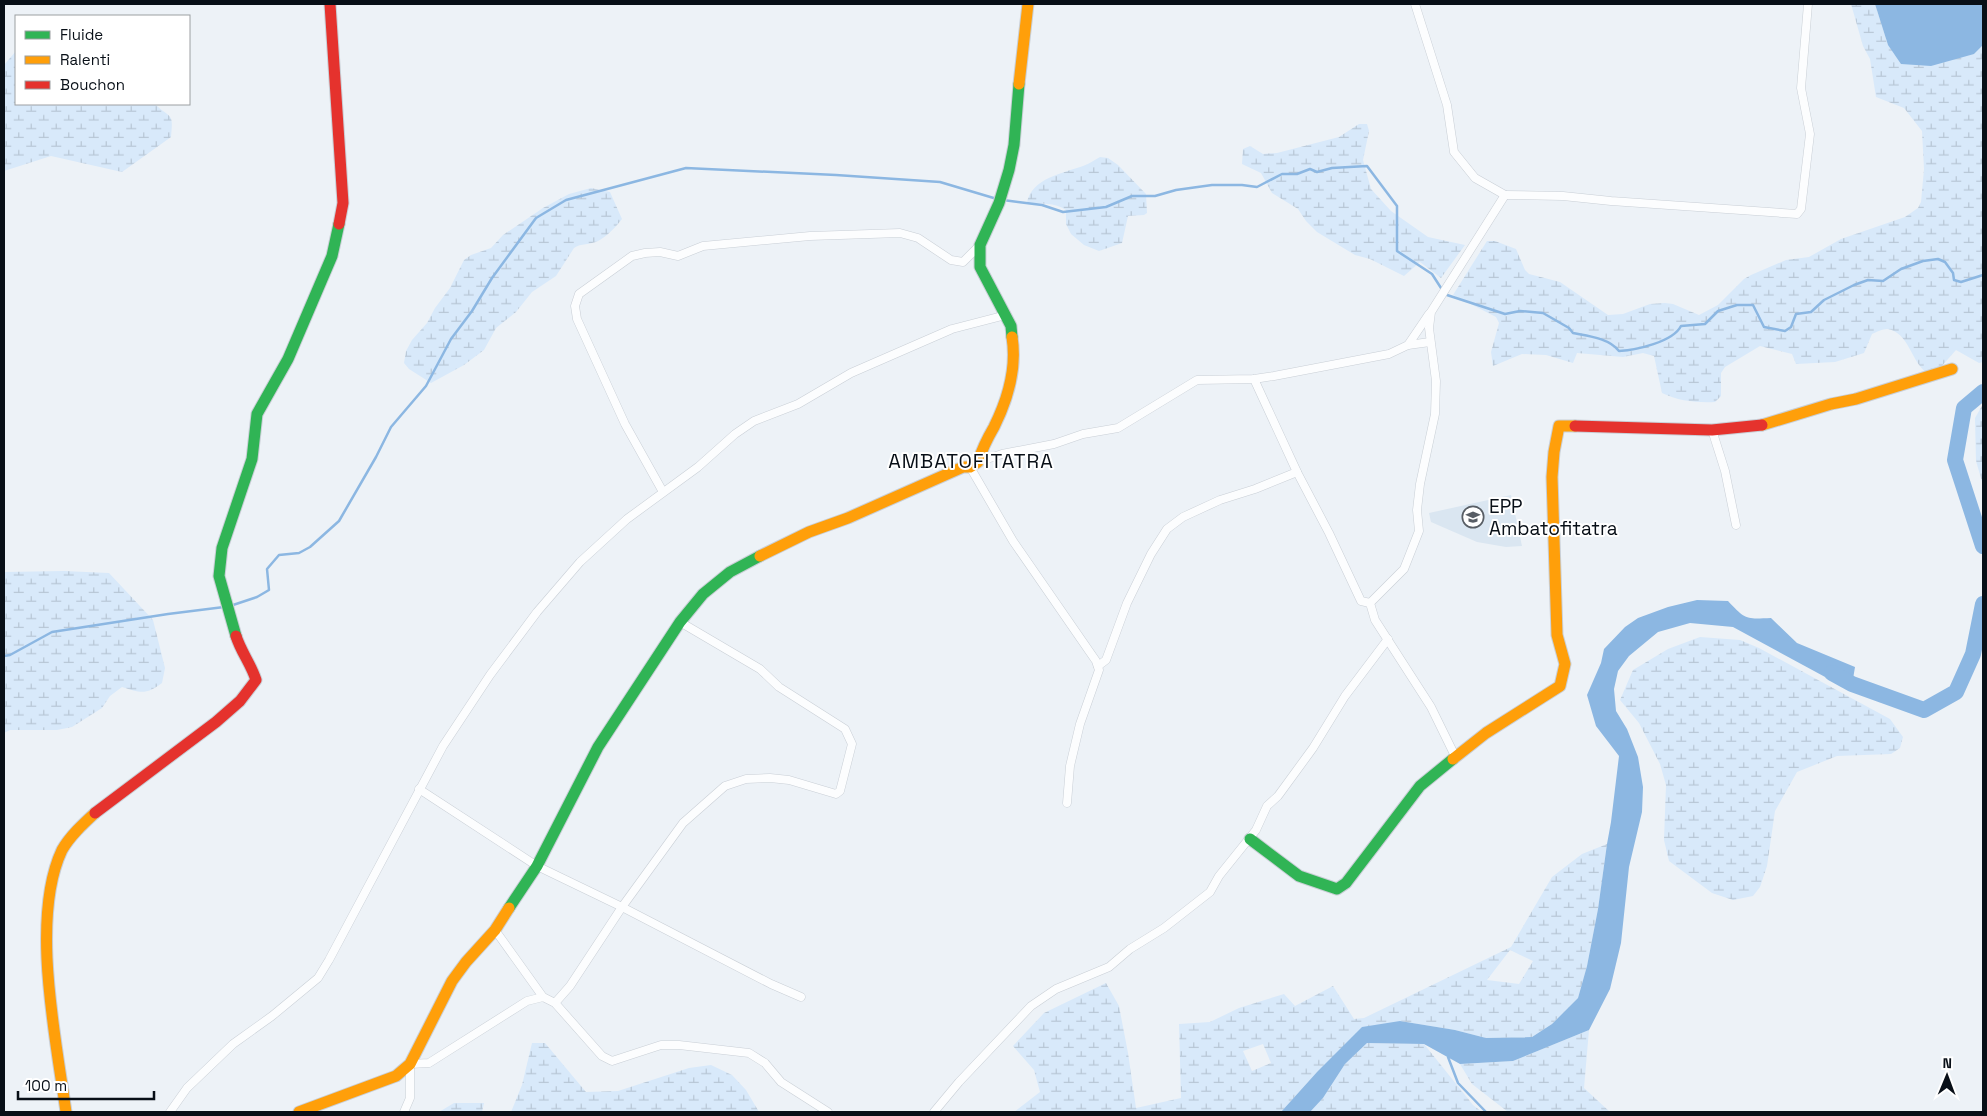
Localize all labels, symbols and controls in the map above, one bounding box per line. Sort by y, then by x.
legend [15,15,190,105]
text: Fluide [60,25,103,44]
text: Ralenti [60,50,110,69]
text: Bouchon [60,75,125,94]
district label: AMBATOFITATRA [888,448,1054,474]
place label: EPP Ambatofitatra [1489,494,1618,541]
school or university icon: EPP Ambatofitatra [1461,505,1485,529]
north arrow [1922,1051,1972,1101]
text: N [1942,1054,1952,1072]
scale bar [18,1068,154,1100]
text: 100 m [25,1076,67,1095]

